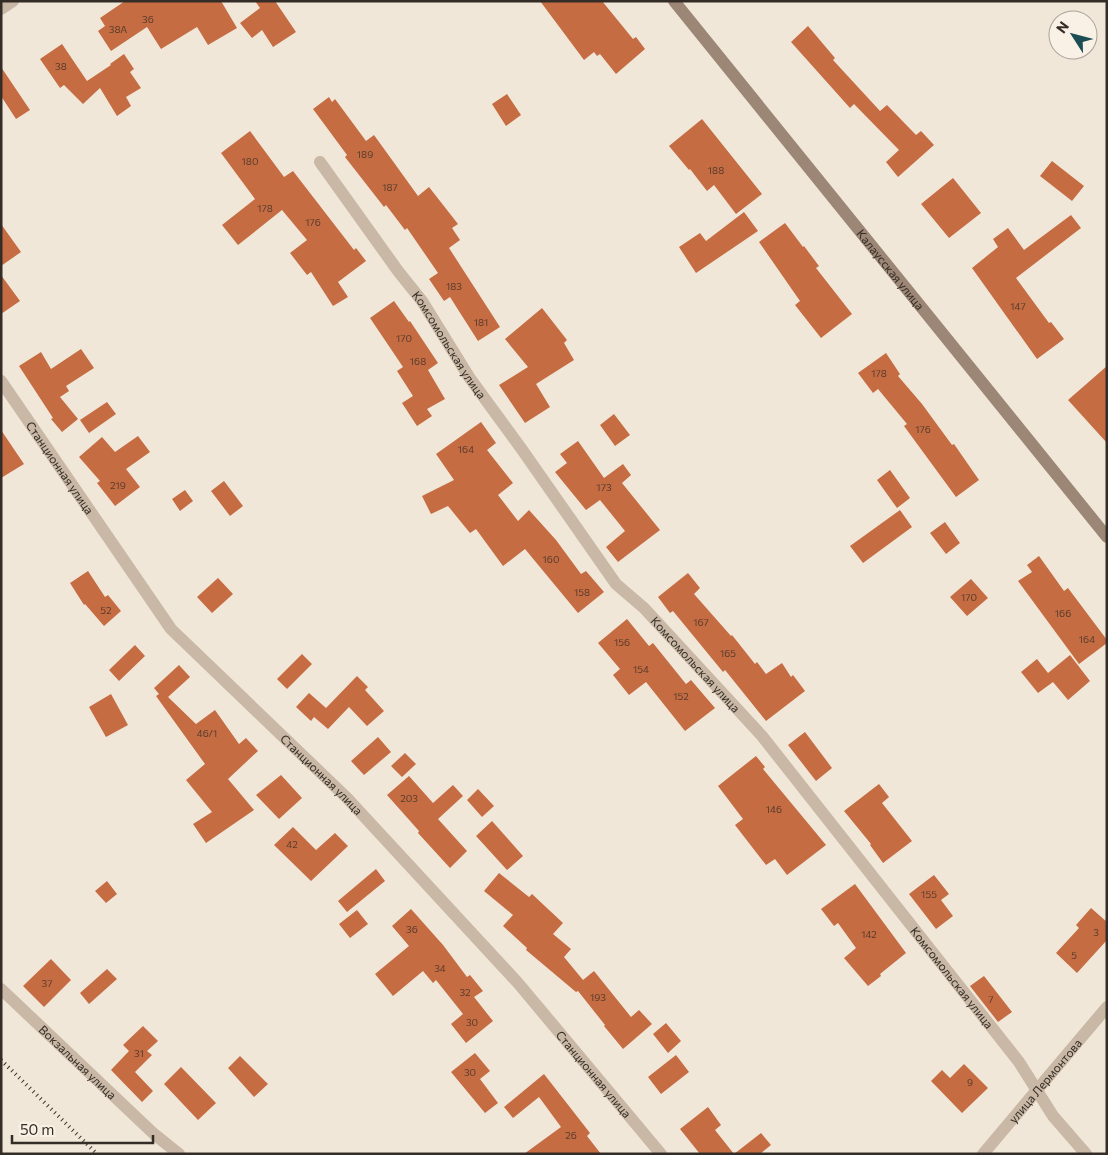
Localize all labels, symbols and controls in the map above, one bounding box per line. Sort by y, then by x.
north arrow [1048,10,1098,60]
house number: 36 [142,13,154,25]
text: N [1052,18,1072,36]
house number: 38А [109,23,127,35]
house number: 38 [55,60,67,72]
house number: 189 [357,148,373,160]
house number: 180 [242,155,258,167]
house number: 188 [708,164,724,176]
house number: 187 [382,181,398,193]
house number: 178 [257,202,273,214]
house number: 176 [305,216,321,228]
street label: Калаусская улица [854,226,927,312]
house number: 183 [446,280,462,292]
street label: Комсомольская улица [410,288,489,401]
house number: 147 [1010,300,1026,312]
house number: 181 [474,316,488,328]
house number: 170 [396,332,412,344]
house number: 168 [410,355,426,367]
house number: 178 [871,367,887,379]
street label: Станционная улица [24,419,97,517]
house number: 176 [915,423,931,435]
house number: 164 [458,443,474,455]
house number: 219 [110,479,126,491]
house number: 173 [596,481,612,493]
house number: 160 [543,553,559,565]
house number: 158 [574,586,590,598]
house number: 170 [961,591,977,603]
house number: 52 [100,604,112,616]
house number: 166 [1055,607,1071,619]
street label: Комсомольская улица [648,613,743,715]
house number: 167 [693,616,709,628]
house number: 164 [1079,633,1095,645]
house number: 156 [614,636,630,648]
house number: 165 [720,647,736,659]
house number: 154 [633,663,649,675]
house number: 152 [673,690,689,702]
house number: 46/1 [197,727,217,739]
street label: Станционная улица [278,731,366,817]
house number: 203 [400,792,418,804]
house number: 146 [766,803,782,815]
house number: 42 [286,838,298,850]
house number: 155 [921,888,937,900]
house number: 36 [406,923,418,935]
street label: Комсомольская улица [908,924,997,1031]
house number: 3 [1093,926,1099,938]
house number: 142 [861,928,877,940]
house number: 5 [1071,949,1077,961]
house number: 34 [434,962,446,974]
house number: 37 [42,977,52,989]
house number: 32 [459,986,471,998]
house number: 193 [590,991,606,1003]
house number: 7 [988,993,994,1005]
house number: 30 [466,1016,478,1028]
street label: Вокзальная улица [36,1022,119,1102]
street label: Станционная улица [554,1027,634,1120]
street label: улица Лермонтова [1006,1036,1084,1125]
house number: 31 [134,1047,144,1059]
house number: 30 [464,1066,476,1078]
house number: 9 [967,1076,973,1088]
scale bar [12,1112,154,1144]
text: 50 m [20,1120,54,1138]
house number: 26 [565,1129,577,1141]

